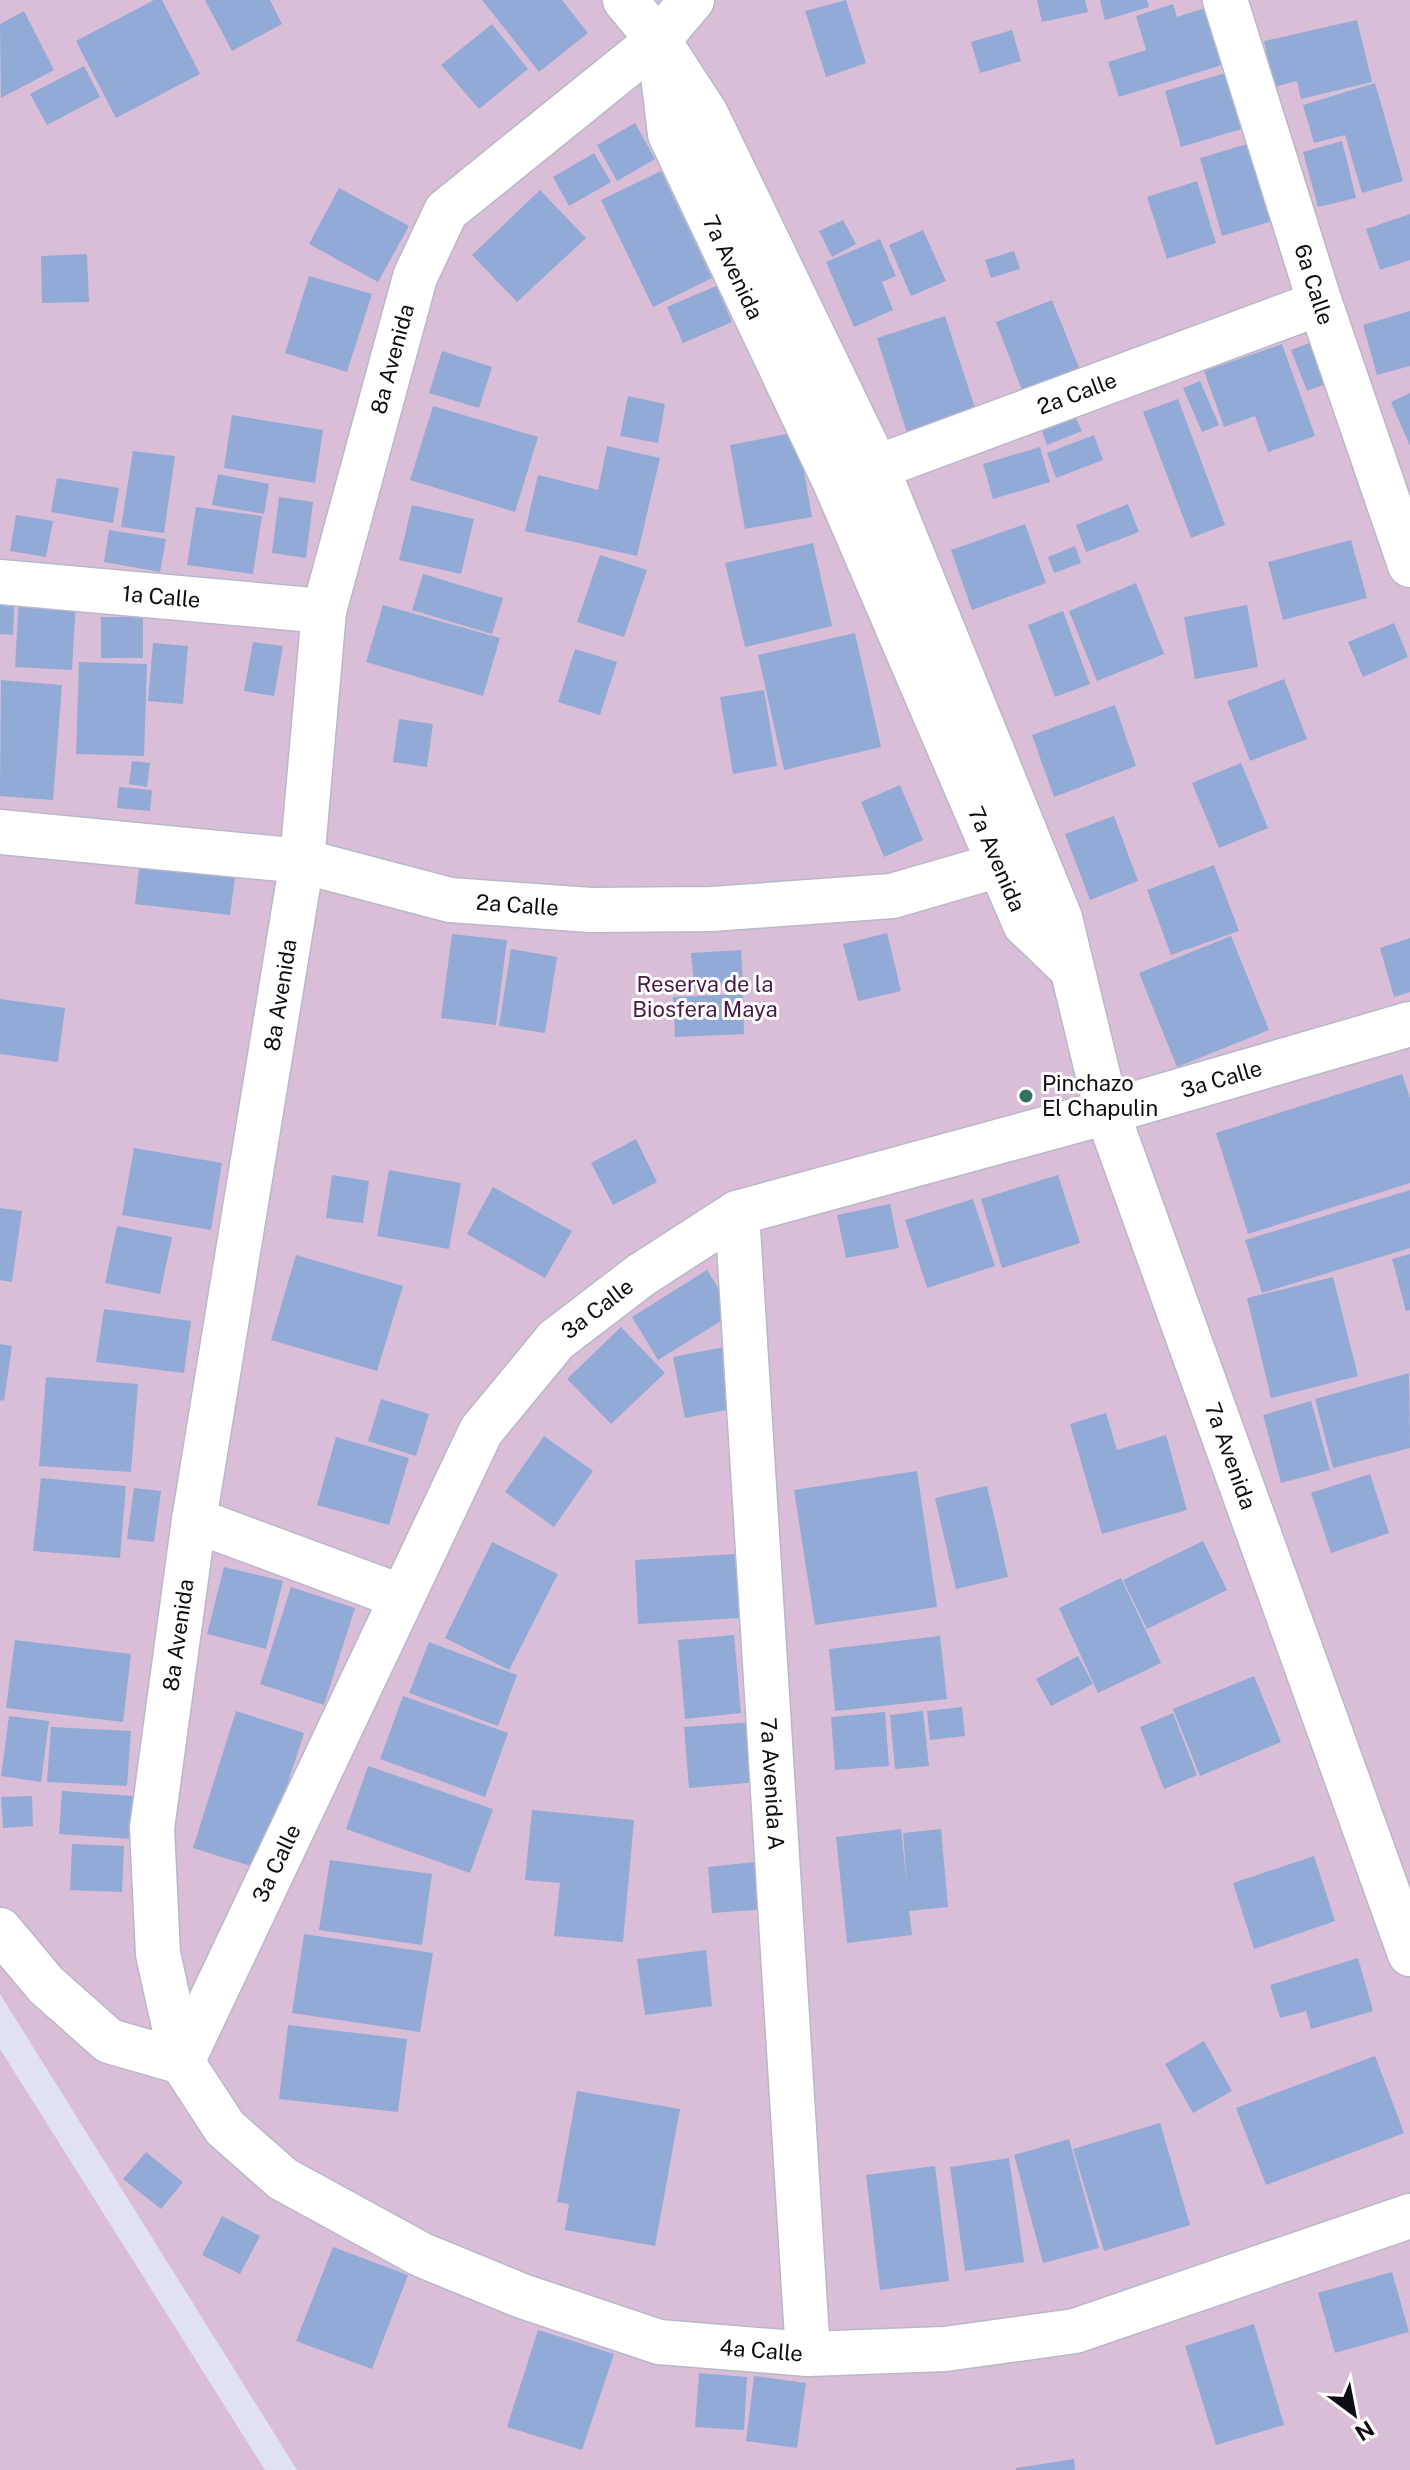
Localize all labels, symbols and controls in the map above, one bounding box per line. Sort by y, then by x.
street label: 7a Avenida [697,211,769,323]
street label: 6a Calle [1289,241,1339,328]
street label: 8a Avenida [365,301,419,417]
street label: 2a Calle [1033,367,1120,420]
street label: 1a Calle [121,580,202,613]
street label: 7a Avenida [963,802,1031,915]
street label: 2a Calle [475,889,560,921]
street label: 8a Avenida [258,937,302,1053]
park label: Reserva de la Biosfera Maya [632,971,778,1022]
street label: 3a Calle [1178,1055,1265,1103]
place label: Pinchazo El Chapulin [1042,1070,1158,1121]
marker: Pinchazo El Chapulin [1017,1087,1035,1105]
street label: 3a Calle [556,1273,638,1344]
street label: 7a Avenida [1200,1399,1262,1513]
street label: 8a Avenida [157,1577,199,1693]
street label: 7a Avenida A [755,1717,790,1851]
street label: 3a Calle [247,1820,306,1906]
street label: 4a Calle [719,2334,804,2367]
north arrow [1314,2374,1394,2454]
text: N [1350,2415,1379,2447]

